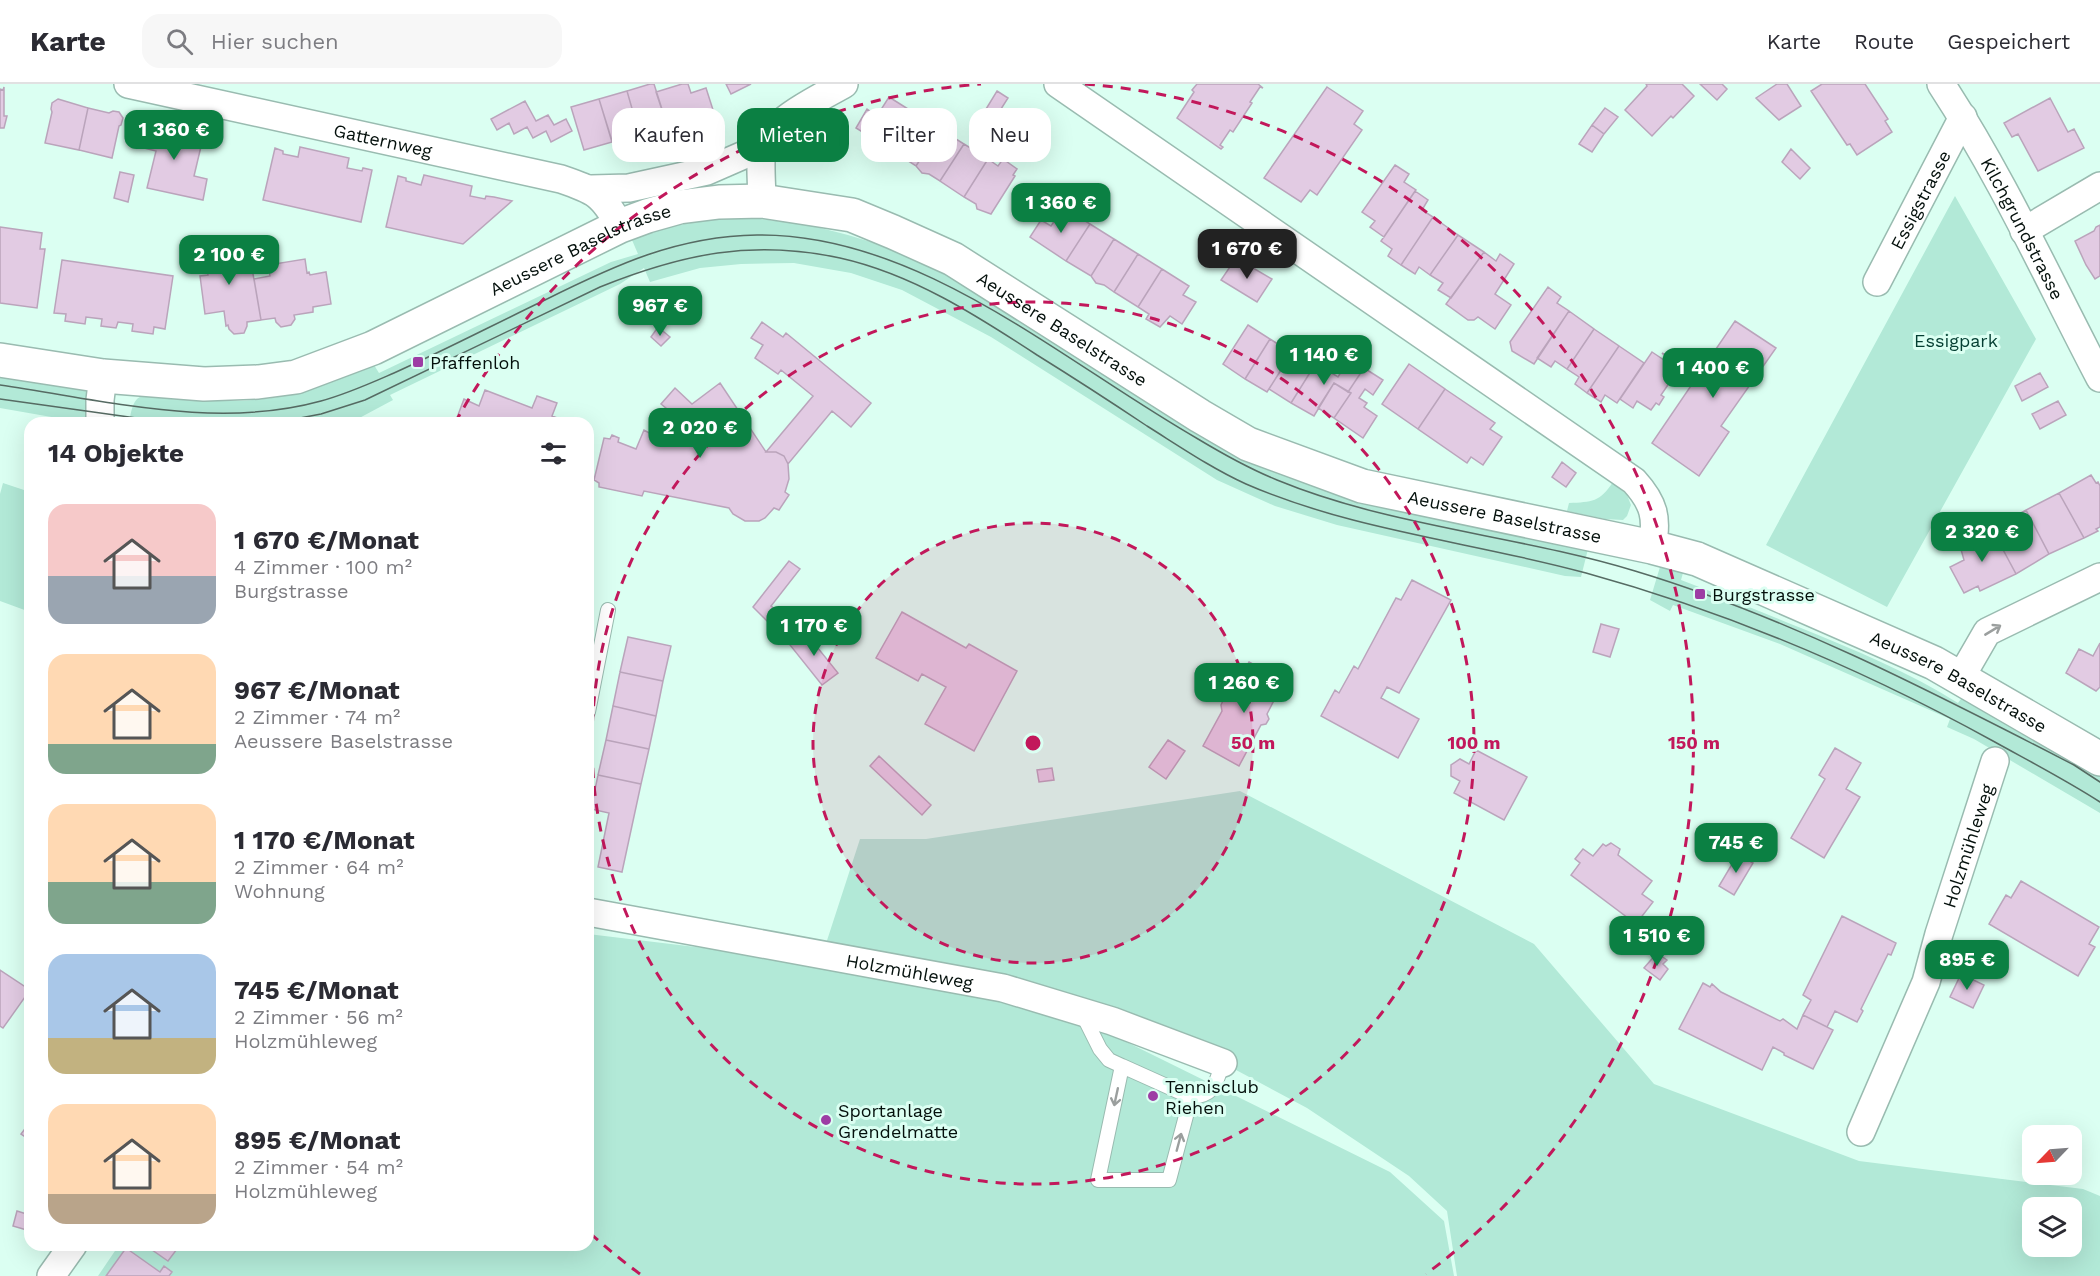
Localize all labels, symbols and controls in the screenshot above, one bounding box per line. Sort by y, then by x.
search box [142,14,562,68]
text: Karte [30,25,106,58]
icon: search [163,25,196,58]
text: Hier suchen [211,29,339,54]
text: Karte [1767,29,1821,54]
text: Route [1854,29,1914,54]
text: Gespeichert [1947,29,2070,54]
chip: Kaufen [612,108,725,162]
chip: Mieten [737,108,849,162]
chip: Filter [861,108,957,162]
chip: Neu [969,108,1051,162]
pin: 1 360 € [119,110,229,161]
text: 1 360 € [138,117,210,141]
street label: Gatternweg [332,119,435,161]
street label: Essigstrasse [1886,147,1954,253]
street label: Kilchgrundstrasse [1977,153,2069,303]
pin: 1 360 € [1006,183,1116,234]
text: 1 360 € [1025,190,1097,214]
street label: Aeussere Baselstrasse [486,199,673,299]
pin: 1 670 € [1192,229,1302,280]
pin: 2 100 € [174,235,284,286]
text: 1 670 € [1212,236,1282,260]
text: 2 100 € [193,242,265,266]
street label: Aeussere Baselstrasse [974,267,1151,390]
pin: 967 € [618,286,702,337]
text: 967 € [632,293,688,317]
park label: Essigpark [1914,330,1998,351]
pin: 1 140 € [1269,335,1379,386]
text: 1 140 € [1290,342,1358,366]
pin: 1 400 € [1658,348,1768,399]
place label: Pfaffenloh [430,352,521,373]
marker: Pfaffenloh [411,355,425,369]
text: 1 400 € [1677,355,1749,379]
pin: 2 020 € [645,408,755,459]
text: 2 020 € [662,415,738,439]
icon: filters [537,437,570,470]
text: 14 Objekte [48,438,184,468]
street label: Aeussere Baselstrasse [1406,485,1604,547]
pin: 2 320 € [1927,512,2037,563]
text: 2 320 € [1945,519,2019,543]
text: 1 670 €/Monat [234,525,419,555]
icon: home [96,528,168,600]
text: 4 Zimmer · 100 m² [234,555,412,579]
text: Burgstrasse [234,579,348,603]
place label: Burgstrasse [1712,584,1815,605]
marker: Burgstrasse [1693,587,1707,601]
pin: 1 170 € [759,606,869,657]
text: 1 170 € [780,613,848,637]
one-way arrow [1985,623,2002,636]
street label: Aeussere Baselstrasse [1867,626,2051,737]
pin: 1 260 € [1189,663,1299,714]
text: 1 260 € [1208,670,1280,694]
text: 967 €/Monat [234,675,400,705]
icon: home [96,678,168,750]
text: 2 Zimmer · 74 m² [234,705,400,729]
text: Aeussere Baselstrasse [234,729,453,753]
text: 50 m [1231,732,1275,753]
text: 100 m [1447,732,1501,753]
text: 150 m [1668,732,1720,753]
centre of rings [1023,733,1043,753]
street label: Holzmühleweg [1938,781,1998,910]
pin: 745 € [1694,823,1778,874]
text: 1 170 €/Monat [234,825,415,855]
icon: home [96,828,168,900]
text: 745 € [1709,830,1763,854]
text: 2 Zimmer · 64 m² [234,855,403,879]
text: Wohnung [234,879,325,903]
pin: 1 510 € [1602,916,1712,967]
text: 1 510 € [1623,923,1691,947]
pin: 895 € [1925,940,2009,991]
text: 895 € [1939,947,1995,971]
street label: Holzmühleweg [844,949,975,993]
text: 745 €/Monat [234,975,399,1005]
icon: home [96,978,168,1050]
text: 2 Zimmer · 56 m² [234,1005,403,1029]
text: Holzmühleweg [234,1029,377,1053]
place label: Tennisclub Riehen [1165,1076,1259,1118]
one-way arrow [1109,1087,1121,1106]
marker: Tennisclub Riehen [1146,1089,1160,1103]
place label: Sportanlage Grendelmatte [838,1100,958,1142]
marker: Sportanlage Grendelmatte [819,1113,833,1127]
text: 895 €/Monat [234,1125,400,1155]
north arrow [2022,1125,2082,1185]
map controls [2022,1125,2082,1257]
icon: home [96,1128,168,1200]
one-way arrow [1174,1133,1185,1152]
text: 2 Zimmer · 54 m² [234,1155,403,1179]
text: Holzmühleweg [234,1179,377,1203]
button: layers [2022,1197,2082,1257]

